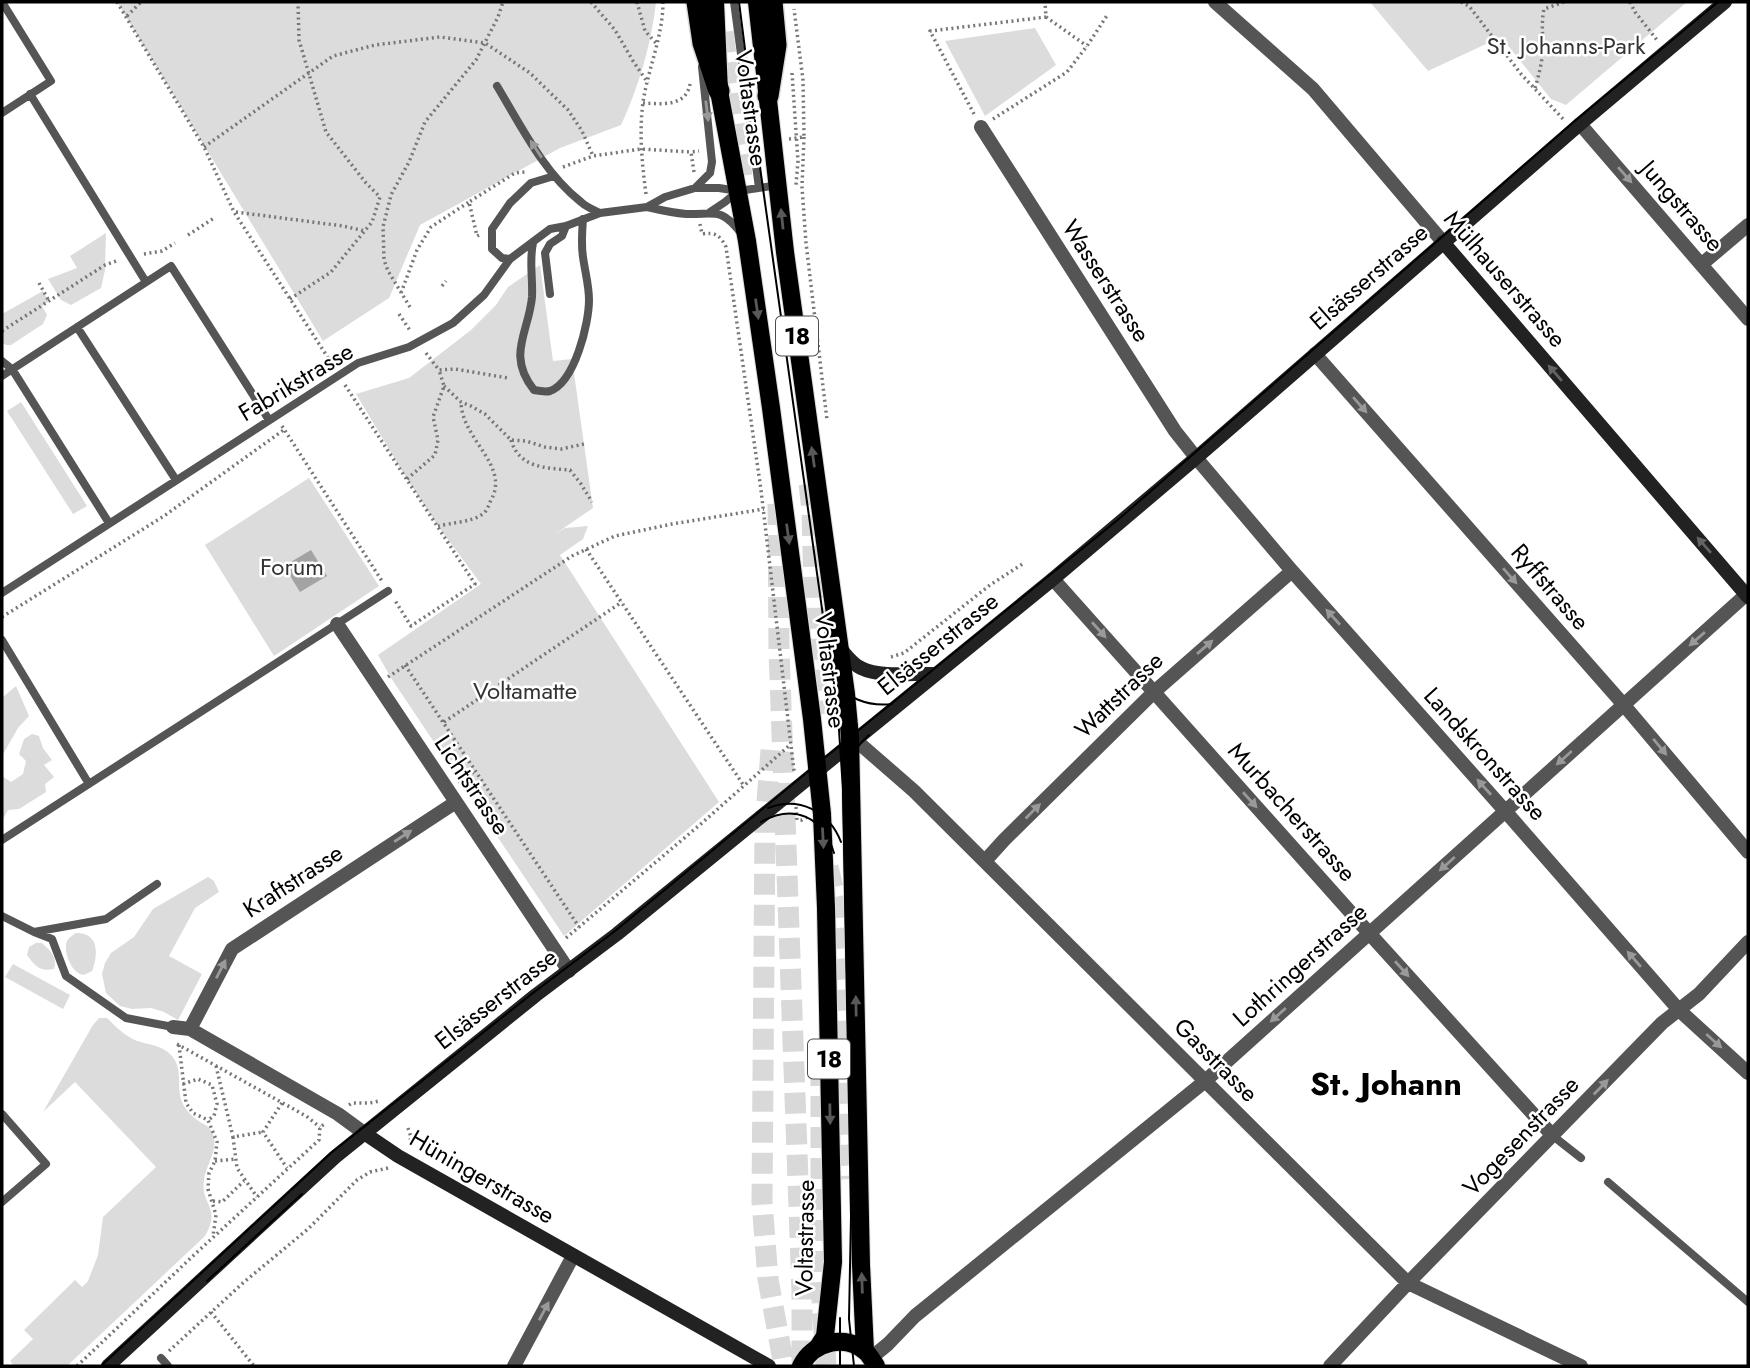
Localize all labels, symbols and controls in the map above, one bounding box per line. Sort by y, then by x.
park label: St. Johanns-Park [1487,28,1646,63]
street label: Voltastrasse [726,48,777,168]
one-way arrow [701,100,712,122]
one-way arrow [529,139,542,158]
street label: Jungstrasse [1631,150,1732,259]
one-way arrow [1617,166,1633,184]
street label: Mülhauserstrasse [1436,202,1575,355]
one-way arrow [776,207,787,229]
street label: Wasserstrasse [1054,213,1159,349]
street label: Elsässerstrasse [1302,215,1436,338]
one-way arrow [752,298,763,320]
road number: 18 [776,316,818,356]
street label: Fabrikstrasse [232,333,360,430]
one-way arrow [1547,364,1563,382]
one-way arrow [1351,396,1367,413]
one-way arrow [808,446,819,468]
one-way arrow [783,523,794,545]
street label: Ryffstrasse [1503,536,1598,638]
one-way arrow [1697,537,1712,554]
park label: Forum [260,549,324,584]
one-way arrow [1502,567,1518,585]
street label: Elsässerstrasse [870,584,1006,703]
one-way arrow [1325,608,1341,626]
street label: Voltastrasse [806,610,855,730]
one-way arrow [1091,621,1107,639]
one-way arrow [1689,631,1706,646]
one-way arrow [1196,639,1214,655]
street label: Wattstrasse [1066,643,1171,746]
park label: Voltamatte [473,673,577,708]
street label: Landskronstrasse [1416,679,1555,828]
street label: Lichtstrasse [426,728,519,842]
street label: Murbacherstrasse [1220,734,1365,889]
one-way arrow [1652,739,1667,756]
one-way arrow [1556,750,1573,766]
one-way arrow [1477,779,1493,796]
one-way arrow [1242,791,1258,809]
one-way arrow [1024,804,1041,820]
one-way arrow [818,827,829,849]
one-way arrow [393,830,413,843]
street label: Kraftstrasse [236,835,350,926]
one-way arrow [1439,855,1456,871]
street label: Lothringerstrasse [1225,895,1375,1035]
street label: Elsässerstrasse [427,940,564,1058]
one-way arrow [1627,950,1642,967]
one-way arrow [216,959,227,979]
one-way arrow [1394,960,1410,978]
one-way arrow [850,995,862,1017]
one-way arrow [1270,1007,1287,1023]
street label: Gasstrasse [1166,1010,1266,1110]
one-way arrow [1705,1033,1722,1049]
road number: 18 [808,1040,850,1078]
district label: St. Johann [1310,1061,1462,1107]
street label: Vogesenstrasse [1454,1068,1587,1203]
one-way arrow [1592,1079,1608,1096]
one-way arrow [825,1103,836,1125]
street label: Hüningerstrasse [403,1121,561,1232]
street label: Voltastrasse [786,1179,823,1297]
one-way arrow [857,1272,868,1294]
one-way arrow [538,1301,549,1321]

